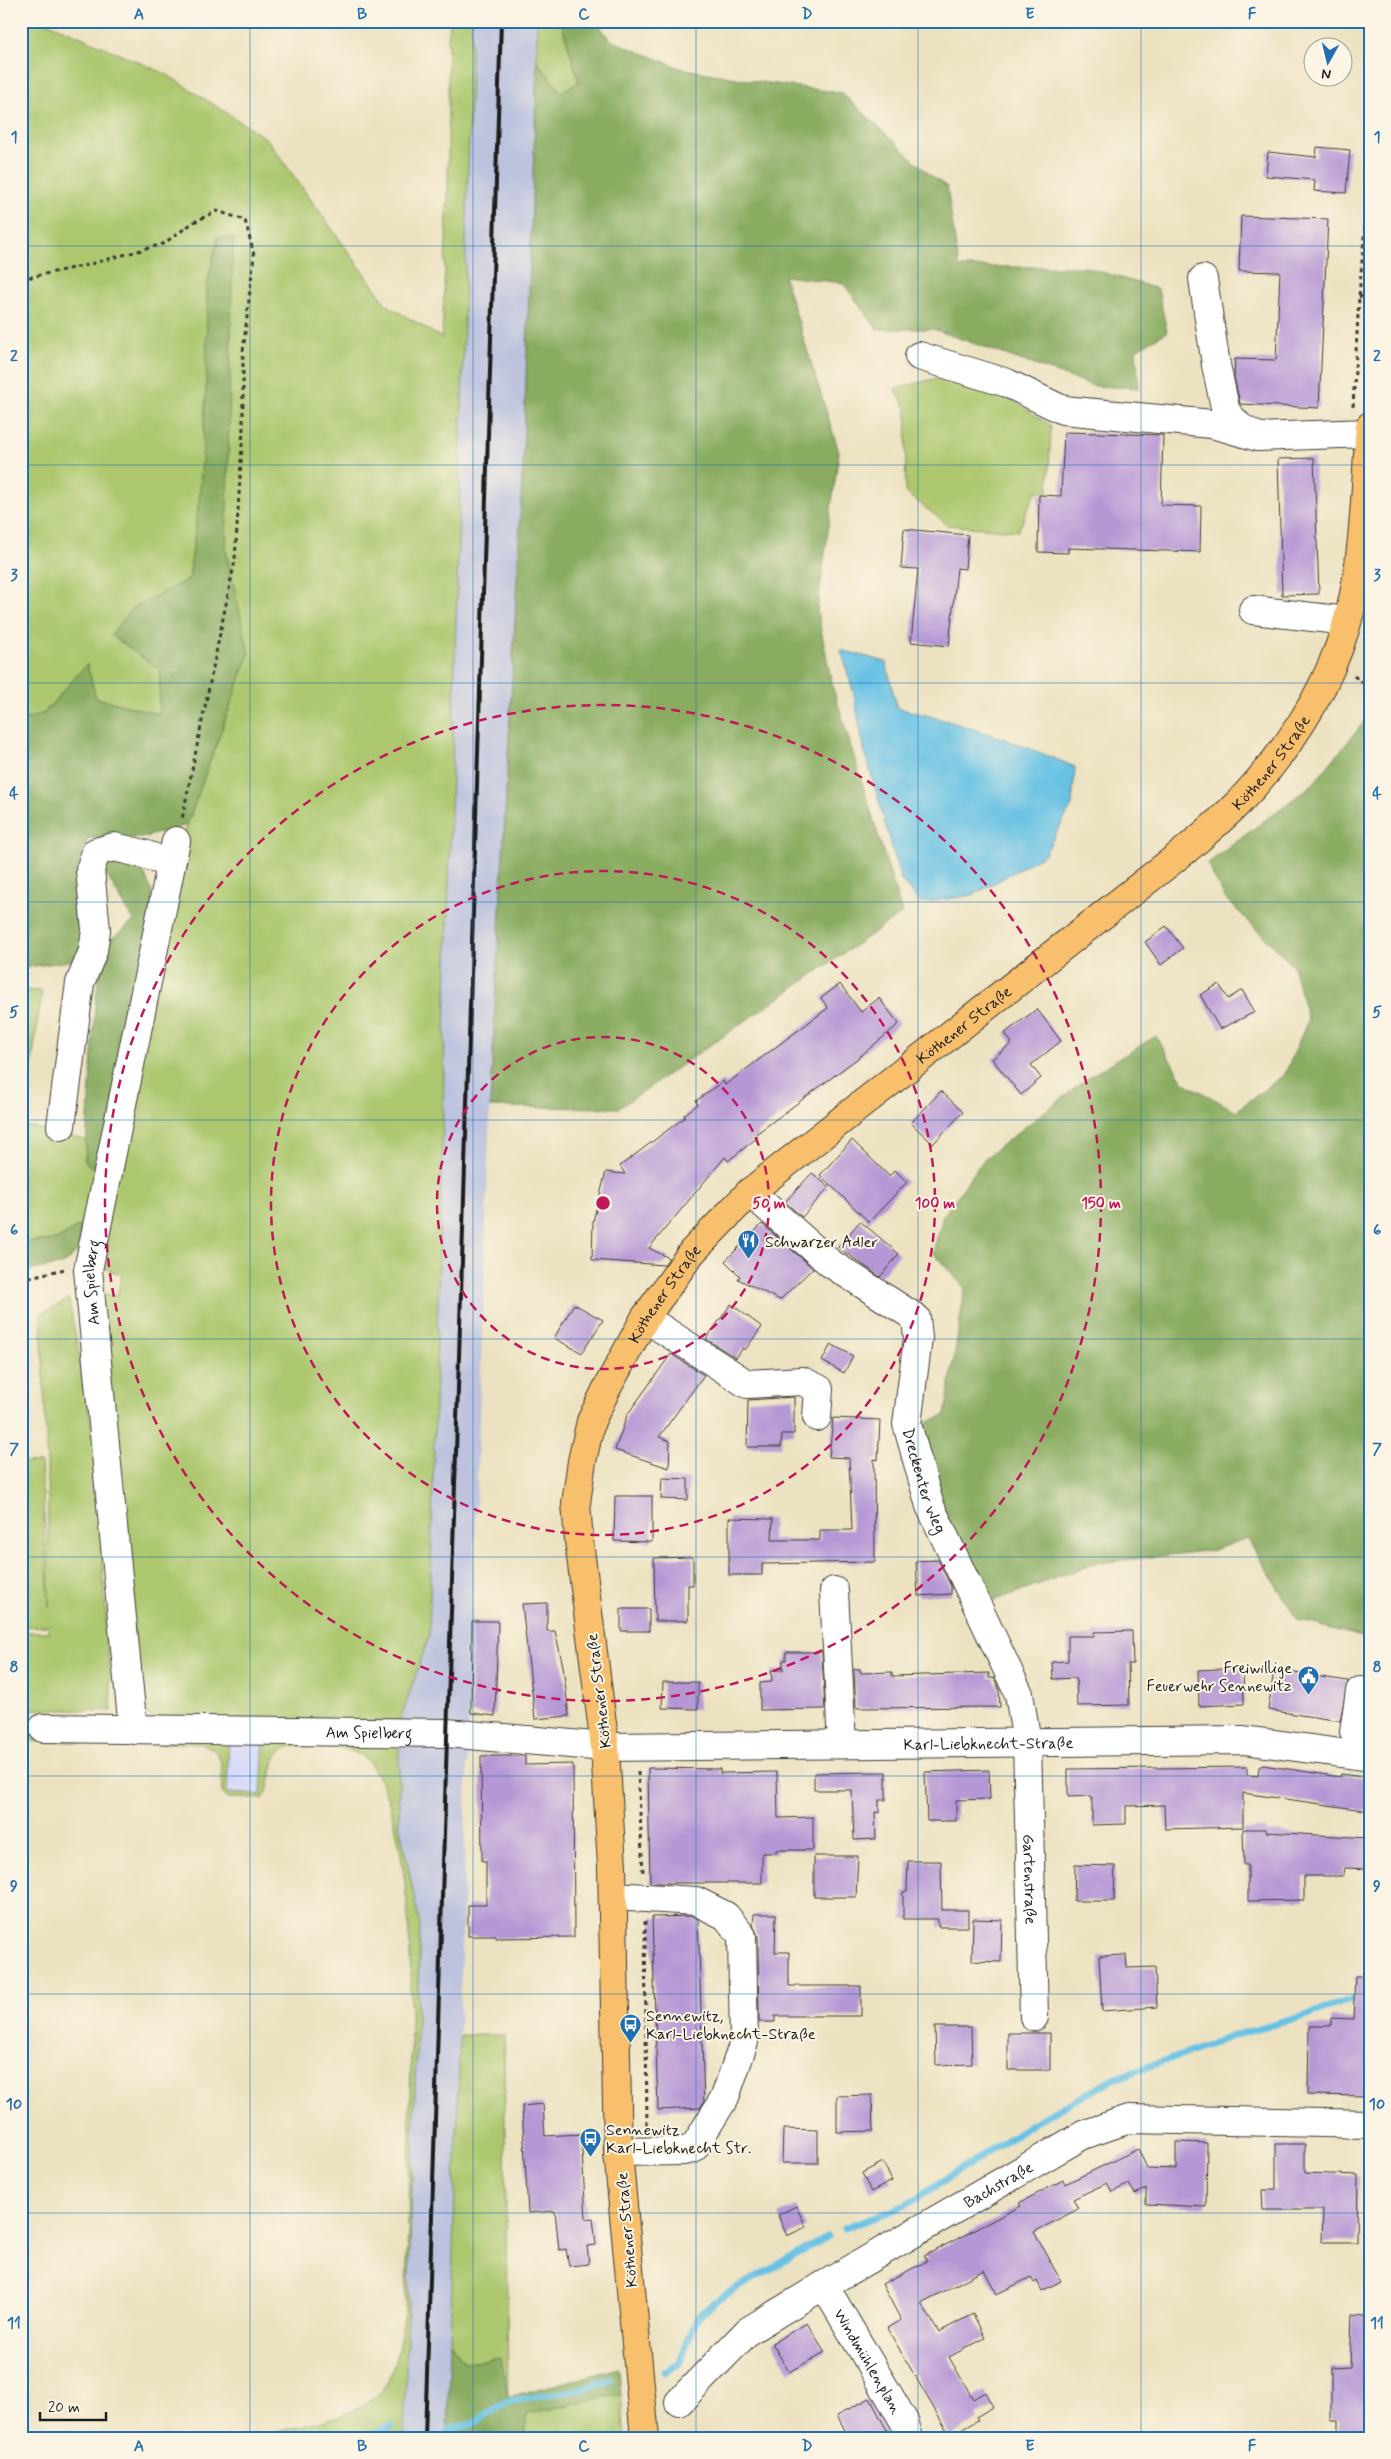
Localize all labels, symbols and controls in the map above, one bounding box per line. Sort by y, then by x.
text: A [134,4,144,25]
text: B [357,4,367,25]
text: C [578,4,590,25]
text: D [801,4,813,25]
text: E [1025,4,1035,25]
text: F [1248,4,1257,25]
north arrow [1304,38,1354,88]
text: N [1320,64,1332,83]
text: 1 [10,127,18,148]
text: 1 [1373,127,1381,148]
text: 2 [10,346,18,367]
text: 2 [1373,346,1381,367]
text: 3 [10,565,18,586]
text: 3 [1373,565,1381,586]
street label: Köthener Straße [1228,712,1316,815]
text: 4 [9,783,19,804]
text: 4 [1372,783,1382,804]
street label: Köthener Straße [913,982,1017,1070]
text: 5 [9,1002,19,1023]
text: 5 [1372,1002,1382,1023]
centre of rings [594,1194,612,1212]
text: 50 m [752,1194,786,1214]
text: 100 m [915,1194,955,1214]
text: 150 m [1081,1194,1121,1214]
text: 6 [10,1220,18,1241]
text: 6 [1373,1220,1381,1241]
restaurant icon: Schwarzer Adler [737,1229,761,1260]
place label: Schwarzer Adler [765,1232,878,1253]
street label: Am Spielberg [79,1238,107,1326]
street label: Köthener Straße [624,1240,706,1347]
street label: Dreckenter Weg [897,1426,950,1538]
text: 7 [9,1439,19,1460]
text: 7 [1372,1439,1382,1460]
street label: Köthener Straße [582,1632,617,1749]
text: 8 [9,1657,19,1678]
text: 8 [1372,1657,1382,1678]
place label: Freiwillige Feuerwehr Sennewitz [1146,1658,1292,1697]
public building icon: Freiwillige Feuerwehr Sennewitz [1296,1664,1320,1695]
street label: Am Spielberg [326,1722,412,1746]
street label: Karl-Liebknecht-Straße [903,1733,1073,1756]
street label: Gartenstraße [1017,1834,1041,1925]
text: 9 [10,1876,18,1897]
text: 9 [1373,1876,1381,1897]
place label: Sennewitz, Karl-Liebknecht-Straße [646,2006,816,2045]
bus stop icon: Sennewitz, Karl-Liebknecht-Straße [618,2012,642,2043]
text: 10 [6,2094,22,2115]
text: 10 [1369,2094,1385,2115]
place label: Sennewitz Karl-Liebknecht Str. [606,2120,751,2159]
bus stop icon: Sennewitz Karl-Liebknecht Str. [578,2126,602,2157]
street label: Bachstraße [960,2157,1037,2214]
street label: Köthener Straße [612,2171,643,2288]
street label: Windmühlenplan [828,2305,907,2418]
text: 11 [7,2313,21,2334]
text: 11 [1370,2313,1384,2334]
scale bar [40,2389,106,2421]
text: 20 m [48,2398,80,2418]
text: A [134,2436,144,2457]
text: B [357,2436,367,2457]
text: C [578,2436,590,2457]
text: D [801,2436,813,2457]
text: E [1025,2436,1035,2457]
text: F [1248,2436,1257,2457]

